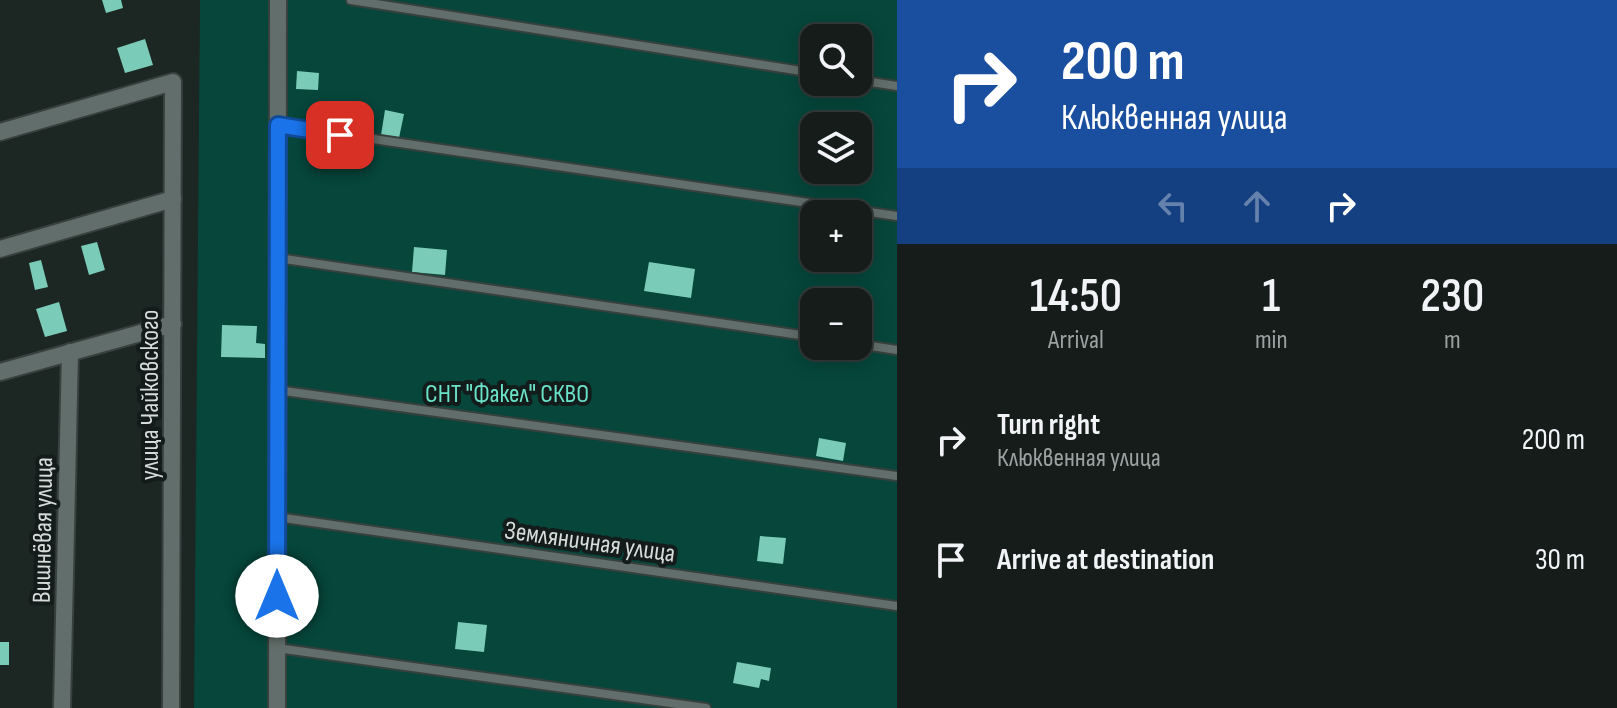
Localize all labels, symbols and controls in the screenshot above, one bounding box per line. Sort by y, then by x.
map controls [800,24,872,360]
button: search [800,24,872,96]
text: 200 m [1061,29,1185,96]
icon: right [929,32,1033,136]
text: Клюквенная улица [1061,97,1288,140]
pin [306,101,374,169]
button: layers [800,112,872,184]
icon: arrive [318,113,362,157]
icon: left [1151,184,1195,228]
icon: ahead [1235,184,1279,228]
icon: right [1319,184,1363,228]
button: + [800,200,872,272]
text: 14:50 [1030,268,1122,325]
text: 1 [1262,268,1280,325]
text: 230 [1420,268,1484,325]
button: − [800,288,872,360]
street label: улица Чайковского [135,310,166,480]
text: Arrival [1048,325,1104,356]
text: min [1255,325,1288,356]
text: m [1444,325,1461,356]
park label: СНТ "Факел" СКВО [425,379,589,410]
text: Turn right [997,407,1100,443]
icon: right [929,418,973,462]
text: 200 m [1522,422,1585,458]
text: Клюквенная улица [997,443,1161,474]
street label: Вишнёвая улица [27,457,60,603]
street label: Земляничная улица [502,515,677,570]
icon: arrive [929,538,973,582]
text: Arrive at destination [997,542,1214,578]
text: 30 m [1535,542,1585,578]
position arrow [235,554,319,638]

